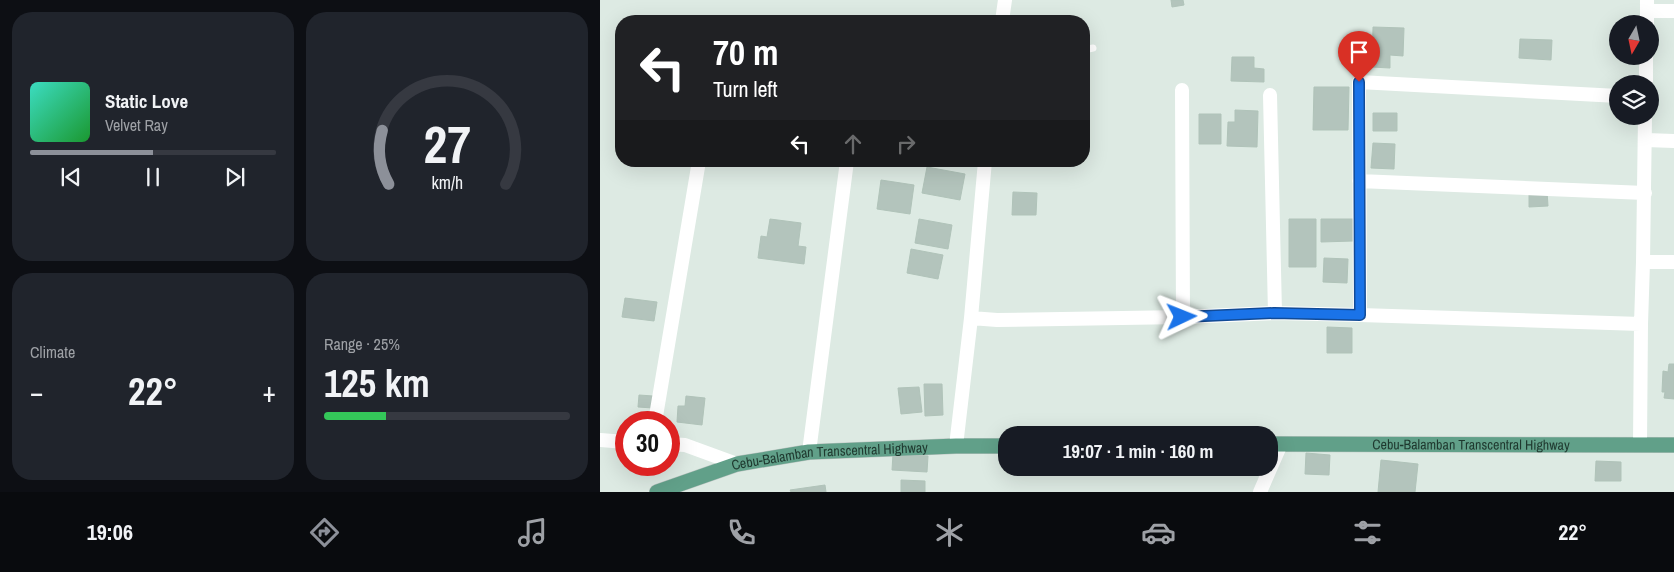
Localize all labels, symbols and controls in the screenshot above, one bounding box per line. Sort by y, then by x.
north arrow [1609,15,1659,65]
map controls [1609,15,1659,125]
text: 70 m [713,29,778,76]
pin [1338,31,1380,82]
icon: left [630,35,695,100]
icon: arrive [1345,38,1373,66]
text: Turn left [713,74,778,104]
button: layers [1609,75,1659,125]
text: Static Love [105,88,188,114]
text: 27 [423,109,471,179]
text: Velvet Ray [105,114,168,136]
icon: left [786,130,814,158]
icon: ahead [839,130,867,158]
icon: right [892,130,920,158]
icon: previous [57,163,85,191]
icon: pause [139,163,167,191]
icon: next [221,163,249,191]
text: km/h [431,171,463,195]
position arrow [1155,290,1207,342]
text: Range · 25% [324,333,400,355]
text: Climate [30,341,75,363]
text: 125 km [324,358,430,409]
text: 22° [128,366,178,417]
text: − [30,373,43,411]
text: + [263,373,276,411]
speed limit sign: 30 [615,411,680,476]
street label: Cebu-Balamban Transcentral Highway [1372,435,1570,454]
street label: Cebu-Balamban Transcentral Highway [729,438,928,474]
text: 19:07 · 1 min · 160 m [1063,438,1213,464]
icon: directions [307,515,342,550]
icon: music [515,515,550,550]
icon: phone [724,515,759,550]
icon: climate [932,515,967,550]
icon: car [1141,515,1176,550]
icon: filters [1350,515,1385,550]
text: 19:06 [87,517,133,547]
text: 22° [1558,517,1587,547]

